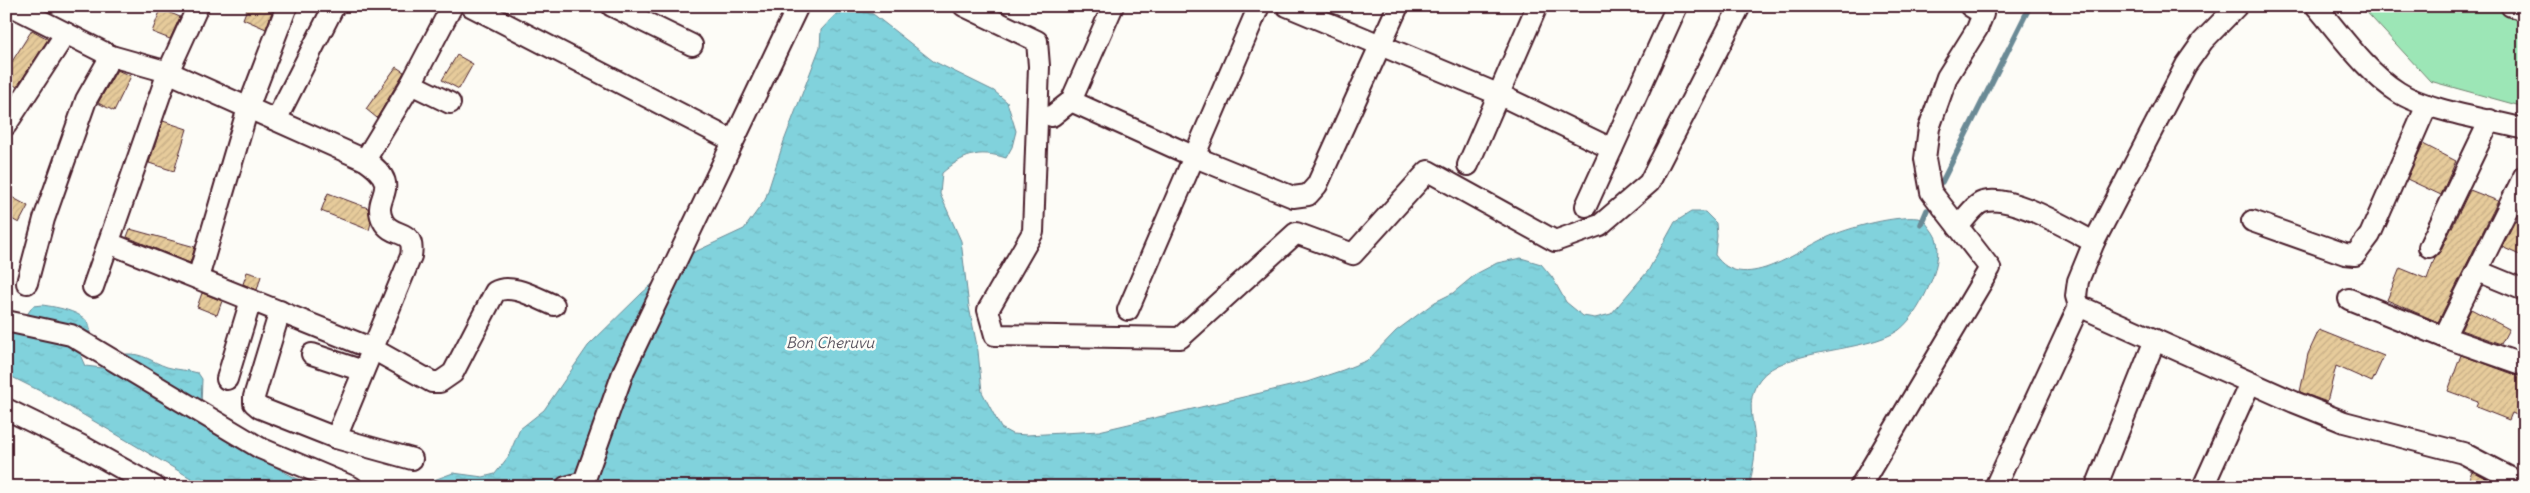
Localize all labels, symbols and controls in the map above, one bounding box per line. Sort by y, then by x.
water label: Bon Cheruvu [786,333,875,352]

